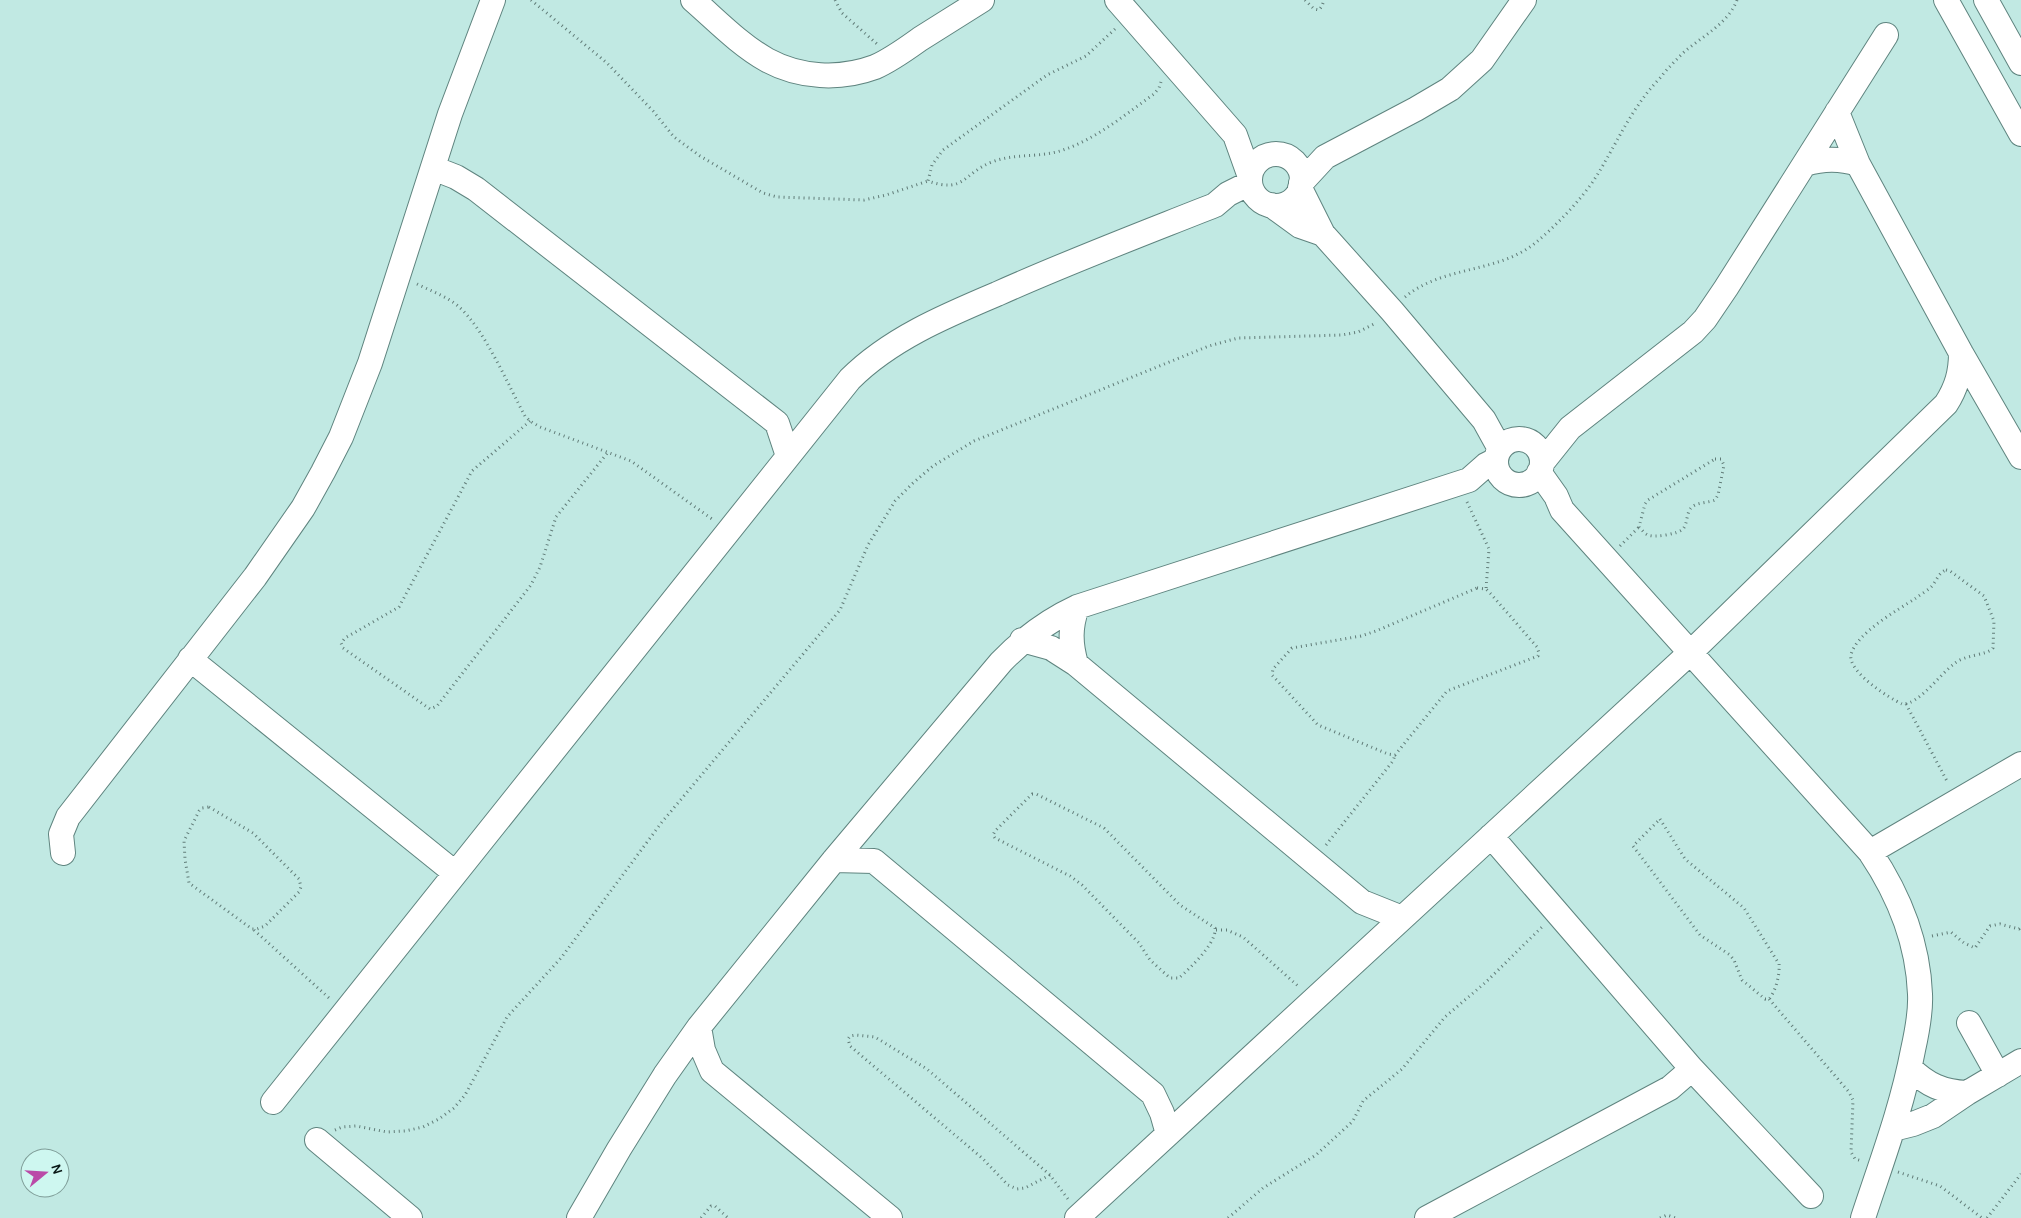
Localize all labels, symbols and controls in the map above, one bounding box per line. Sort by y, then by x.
north arrow [20,1148,70,1198]
text: N [47,1162,67,1177]

